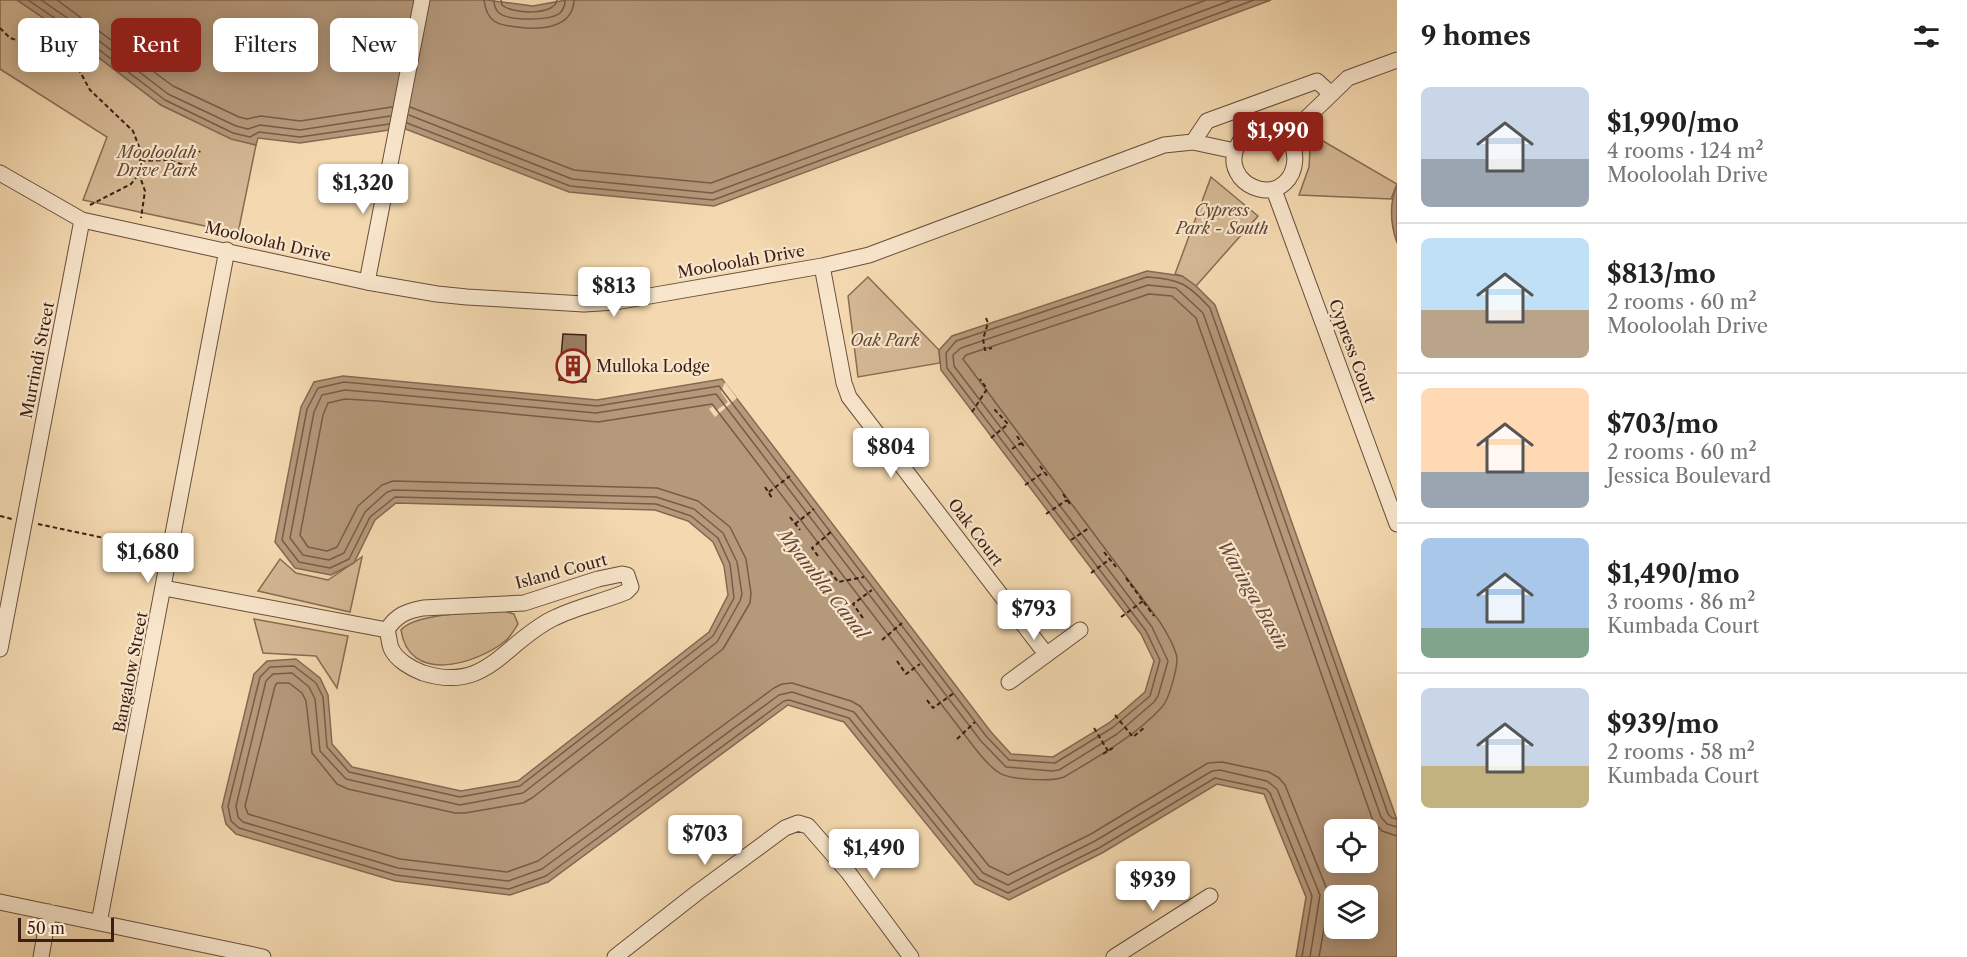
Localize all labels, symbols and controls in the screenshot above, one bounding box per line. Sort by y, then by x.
chip: Buy [18,18,99,72]
chip: Rent [111,18,201,72]
chip: Filters [213,18,318,72]
chip: New [330,18,418,72]
text: 9 homes [1421,20,1531,52]
icon: filters [1910,20,1943,53]
text: $1,990/mo [1607,107,1739,139]
icon: home [1469,111,1541,183]
pin: $1,990 [1229,112,1327,163]
text: $1,990 [1247,119,1309,143]
text: 4 rooms · 124 m² [1607,139,1764,163]
park label: Mooloolah Drive Park [115,142,198,180]
text: Mooloolah Drive [1607,163,1768,187]
pin: $1,320 [314,164,412,215]
text: $1,320 [332,171,394,195]
park label: Cypress Park - South [1174,200,1268,238]
street label: Mooloolah Drive [203,217,333,265]
street label: Mooloolah Drive [676,240,806,282]
text: $813/mo [1607,258,1716,290]
icon: home [1469,262,1541,334]
pin: $813 [578,267,650,318]
text: $813 [592,274,636,298]
text: 2 rooms · 60 m² [1607,290,1757,314]
street label: Cypress Court [1325,296,1381,406]
street label: Murrindi Street [16,300,58,420]
text: Mooloolah Drive [1607,314,1768,338]
park label: Oak Park [850,330,920,350]
building icon: Mulloka Lodge [555,348,591,384]
place label: Mulloka Lodge [596,356,710,376]
text: $703/mo [1607,408,1718,440]
icon: home [1469,412,1541,484]
pin: $804 [855,428,927,479]
text: $804 [867,435,915,459]
text: 2 rooms · 60 m² [1607,440,1757,464]
text: Jessica Boulevard [1607,464,1771,488]
street label: Oak Court [944,494,1008,570]
water label: Myambla Canal [772,523,874,645]
pin: $1,680 [99,533,197,584]
water label: Waringa Basin [1213,536,1293,654]
text: $1,680 [117,540,179,564]
street label: Island Court [513,549,610,593]
text: $1,490/mo [1607,558,1740,590]
icon: home [1469,562,1541,634]
pin: $793 [998,590,1070,641]
text: 3 rooms · 86 m² [1607,590,1755,614]
text: $793 [1012,597,1056,621]
street label: Bangalow Street [108,609,152,734]
text: Kumbada Court [1607,614,1759,638]
text: $939/mo [1607,708,1719,740]
icon: home [1469,712,1541,784]
text: 2 rooms · 58 m² [1607,740,1755,764]
text: Kumbada Court [1607,764,1759,788]
pin: $703 [669,815,741,866]
map controls [1324,819,1378,939]
button: locate [1324,819,1378,873]
text: $703 [682,822,728,846]
pin: $1,490 [825,829,923,880]
text: $1,490 [843,836,905,860]
pin: $939 [1117,861,1189,912]
text: $939 [1130,868,1176,892]
button: layers [1324,885,1378,939]
scale bar [18,915,114,942]
text: 50 m [27,918,65,938]

